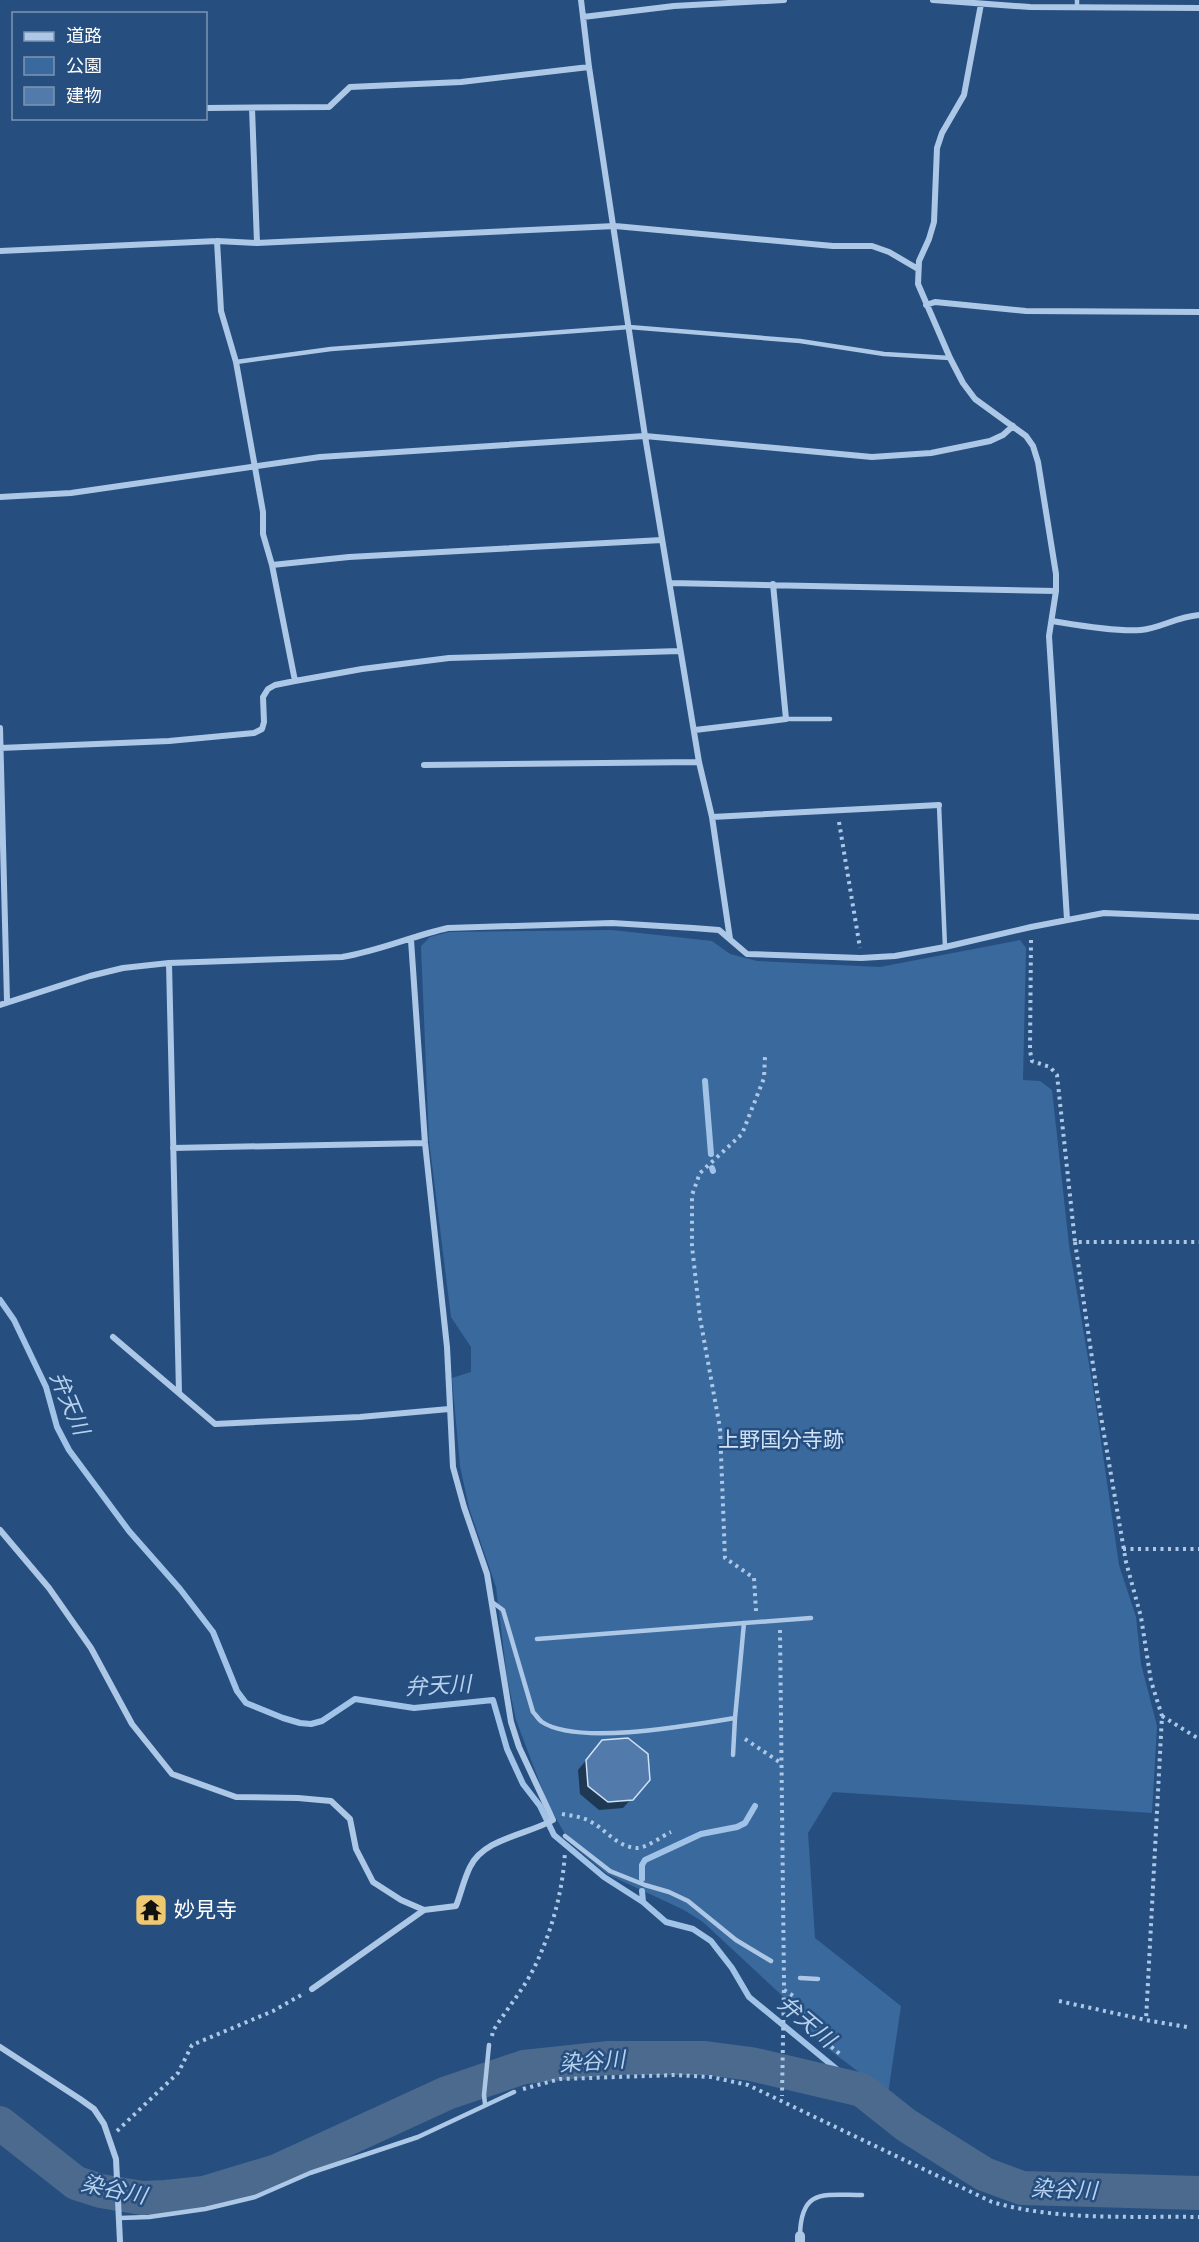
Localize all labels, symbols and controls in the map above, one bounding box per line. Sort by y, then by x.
legend [12,12,207,120]
text: 道路 [66,25,102,46]
text: 公園 [66,55,102,76]
text: 建物 [66,85,102,106]
water label: 弁天川 [45,1368,96,1440]
park label: 上野国分寺跡 [718,1427,844,1452]
water label: 弁天川 [404,1670,474,1700]
temple icon: 妙見寺 [133,1892,169,1928]
place label: 妙見寺 [174,1897,237,1922]
water label: 弁天川 [773,1990,842,2053]
water label: 染谷川 [558,2046,628,2076]
water label: 染谷川 [79,2169,151,2209]
water label: 染谷川 [1031,2175,1099,2203]

